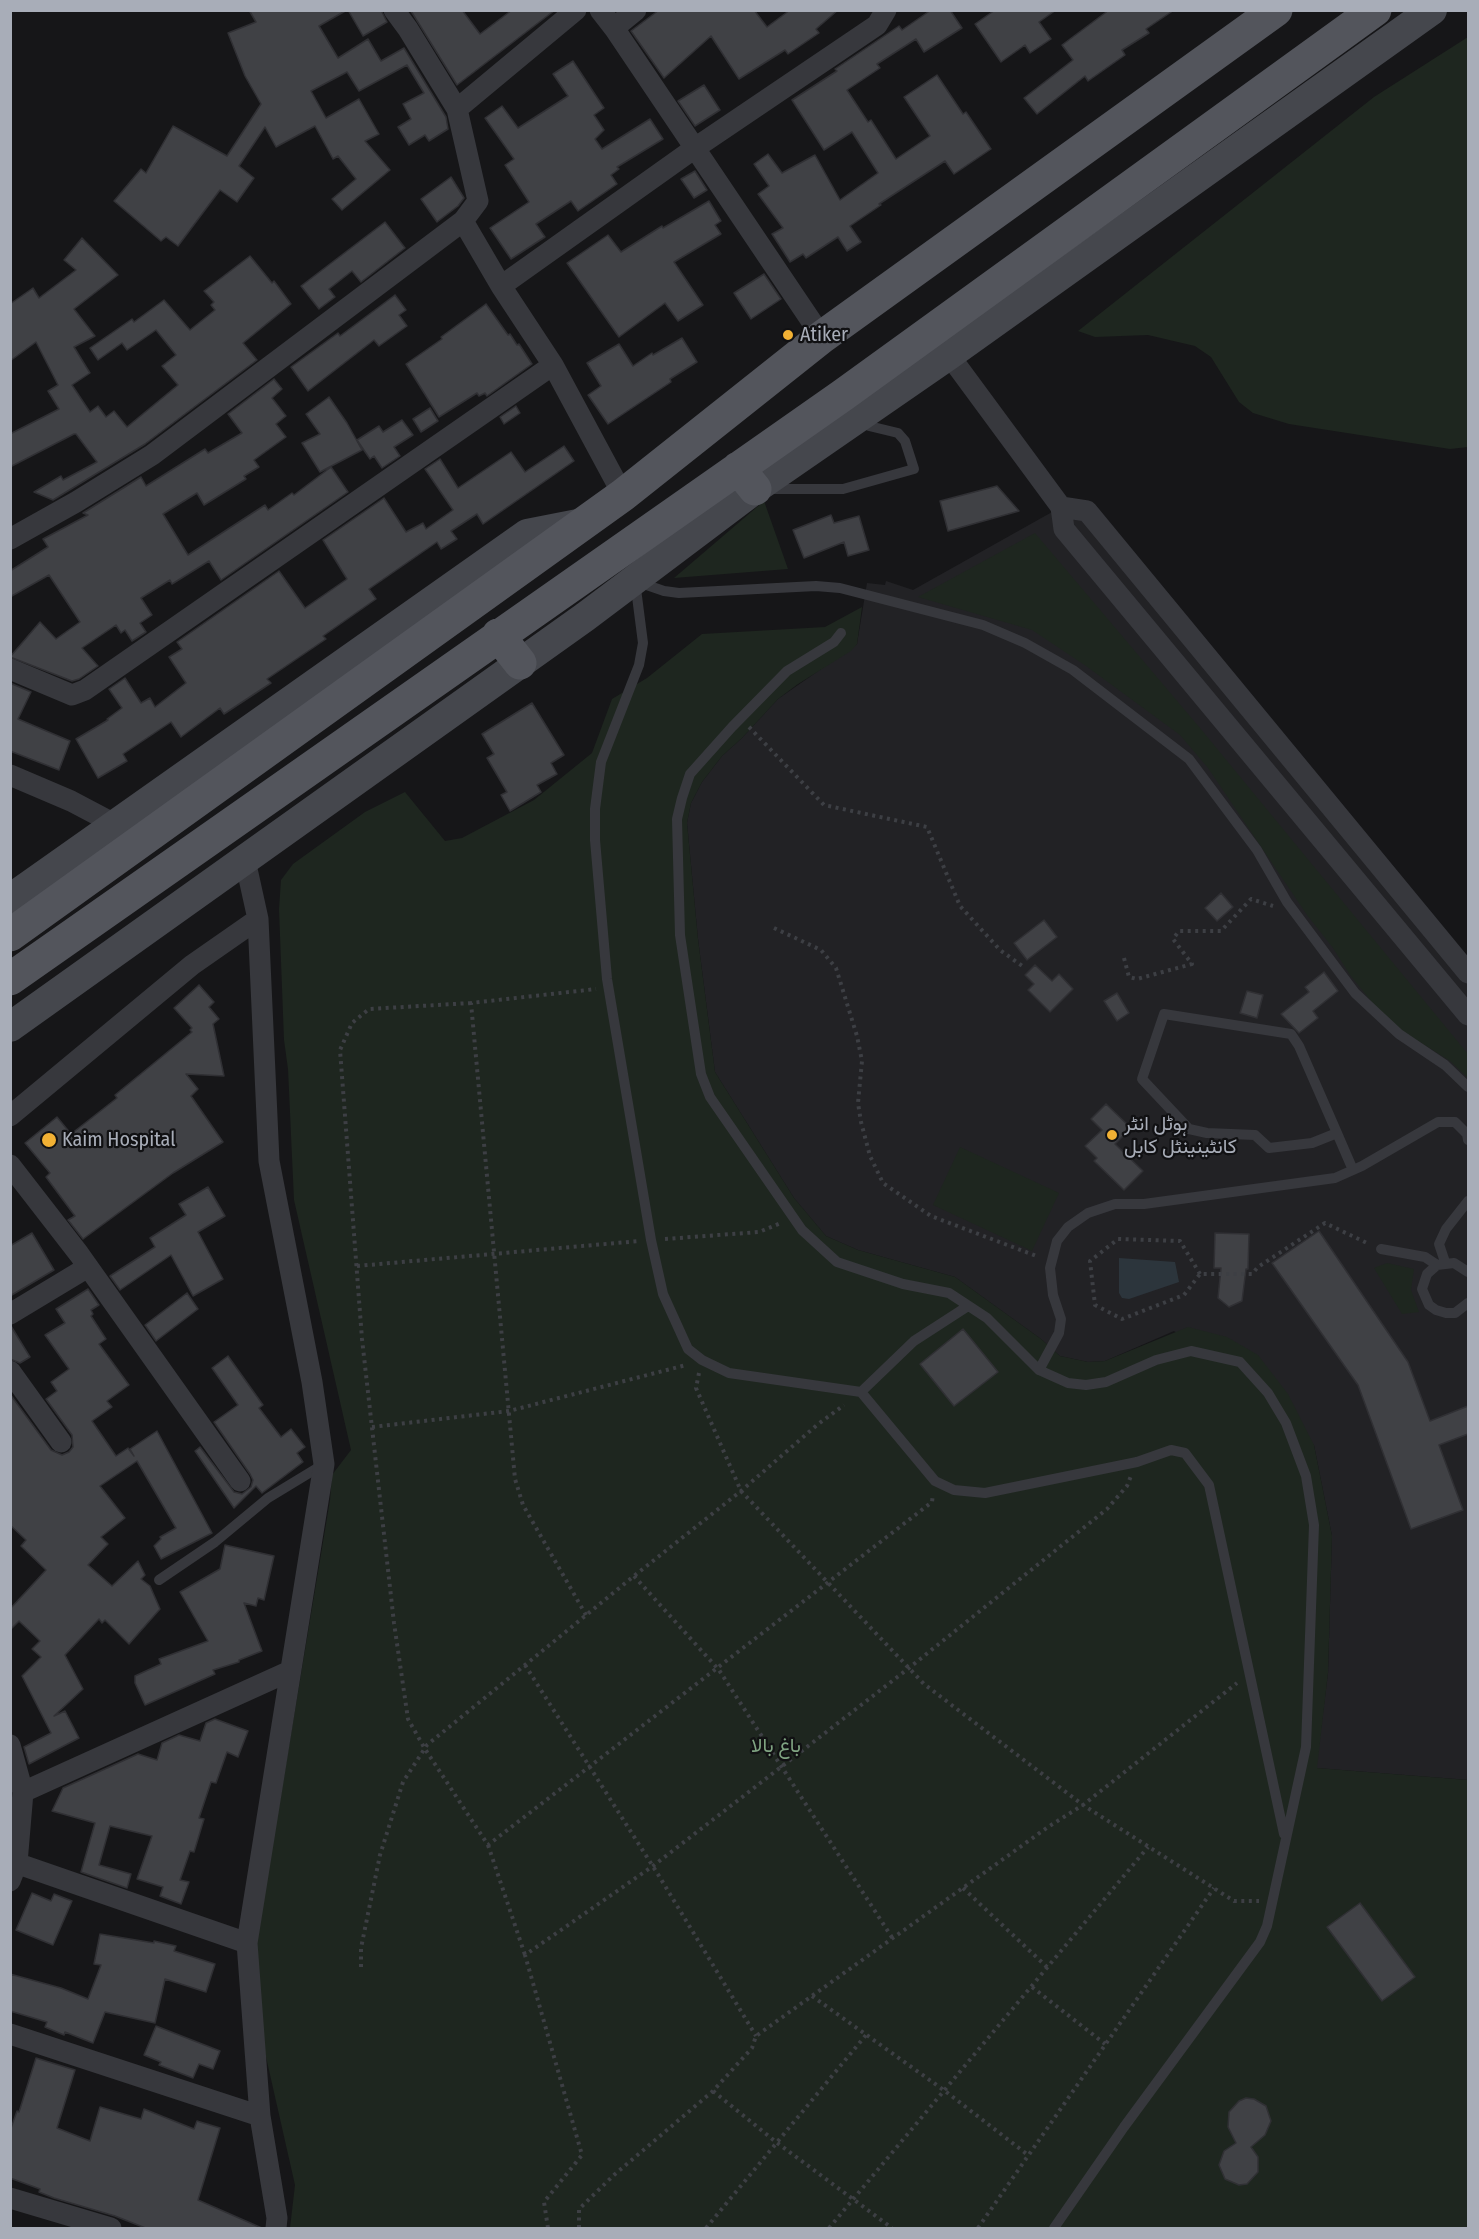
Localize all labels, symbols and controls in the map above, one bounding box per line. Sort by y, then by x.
place label: Atiker [800,323,848,347]
marker: Atiker [781,328,795,342]
place label: ہوٹل انٹر کانٹینینٹل کابل [1124,1112,1237,1159]
place label: Kaim Hospital [62,1128,175,1152]
marker: ہوٹل انٹر کانٹینینٹل کابل [1105,1128,1119,1142]
marker: Kaim Hospital [40,1131,58,1149]
park label: باغ بالا [751,1734,801,1758]

